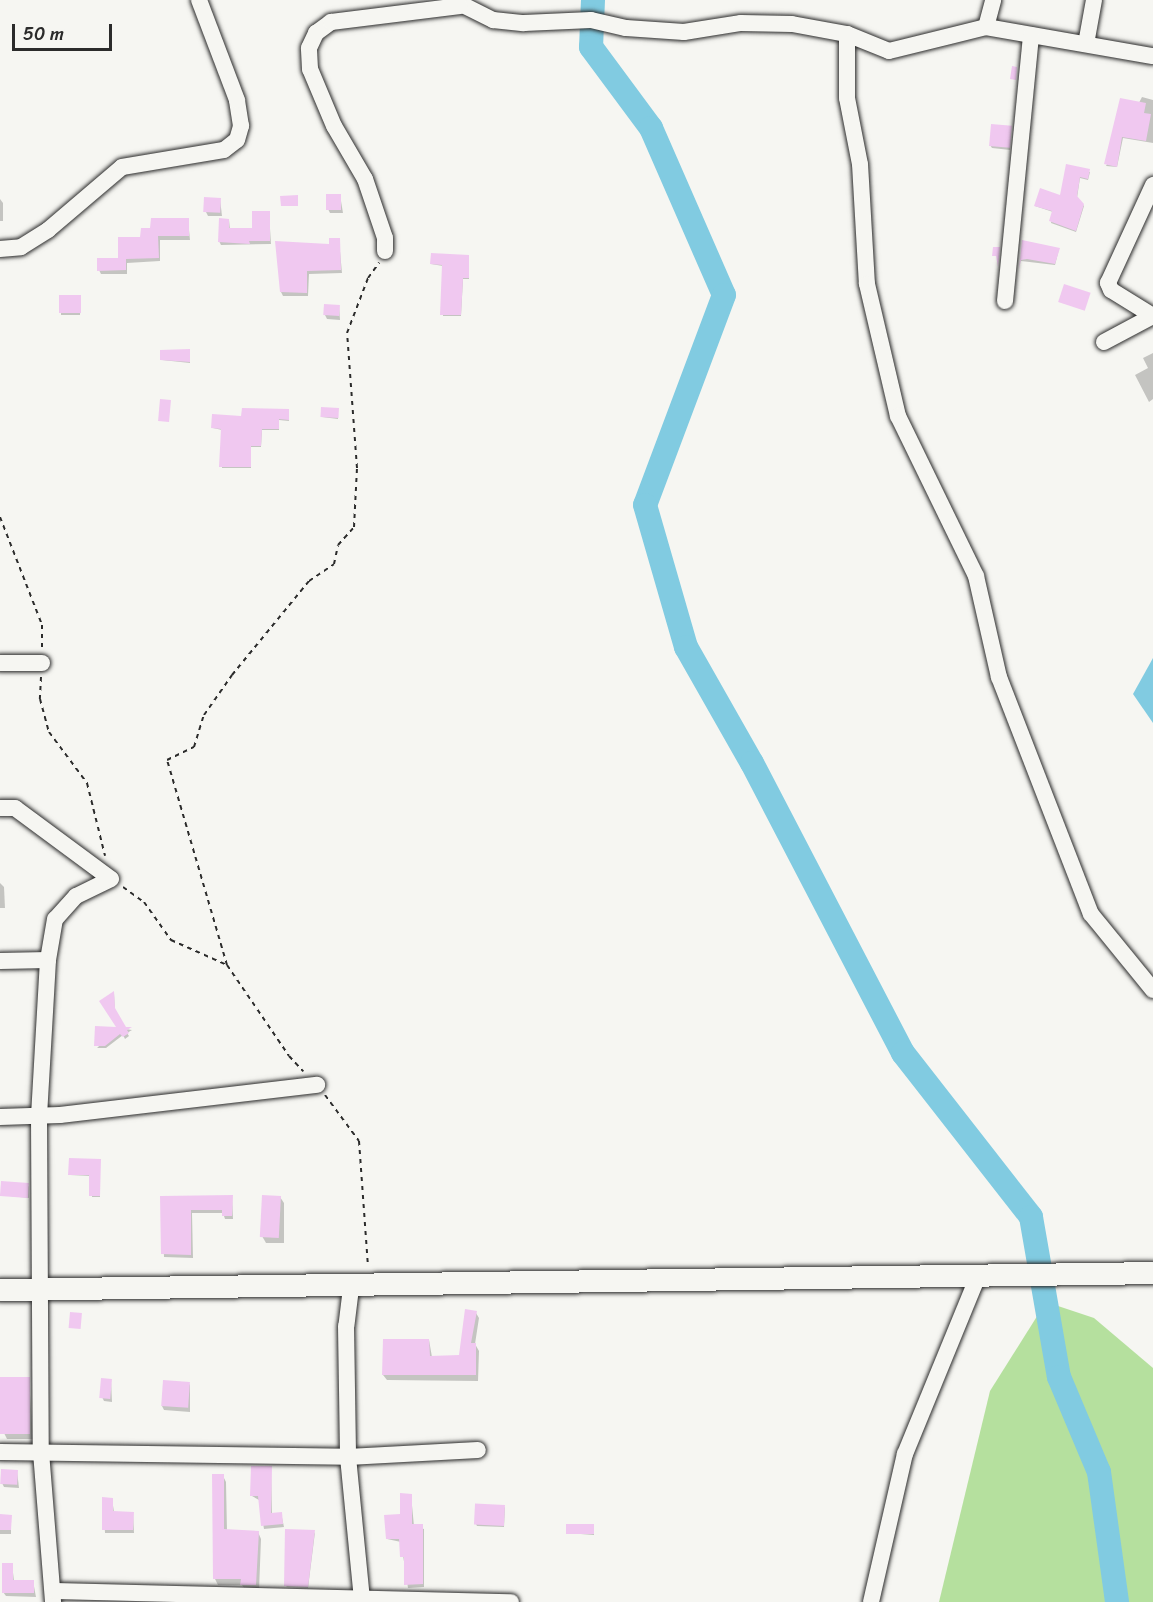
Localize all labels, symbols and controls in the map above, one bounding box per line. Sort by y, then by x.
scale bar [15,12,116,50]
text: 50 m [23,18,64,50]

